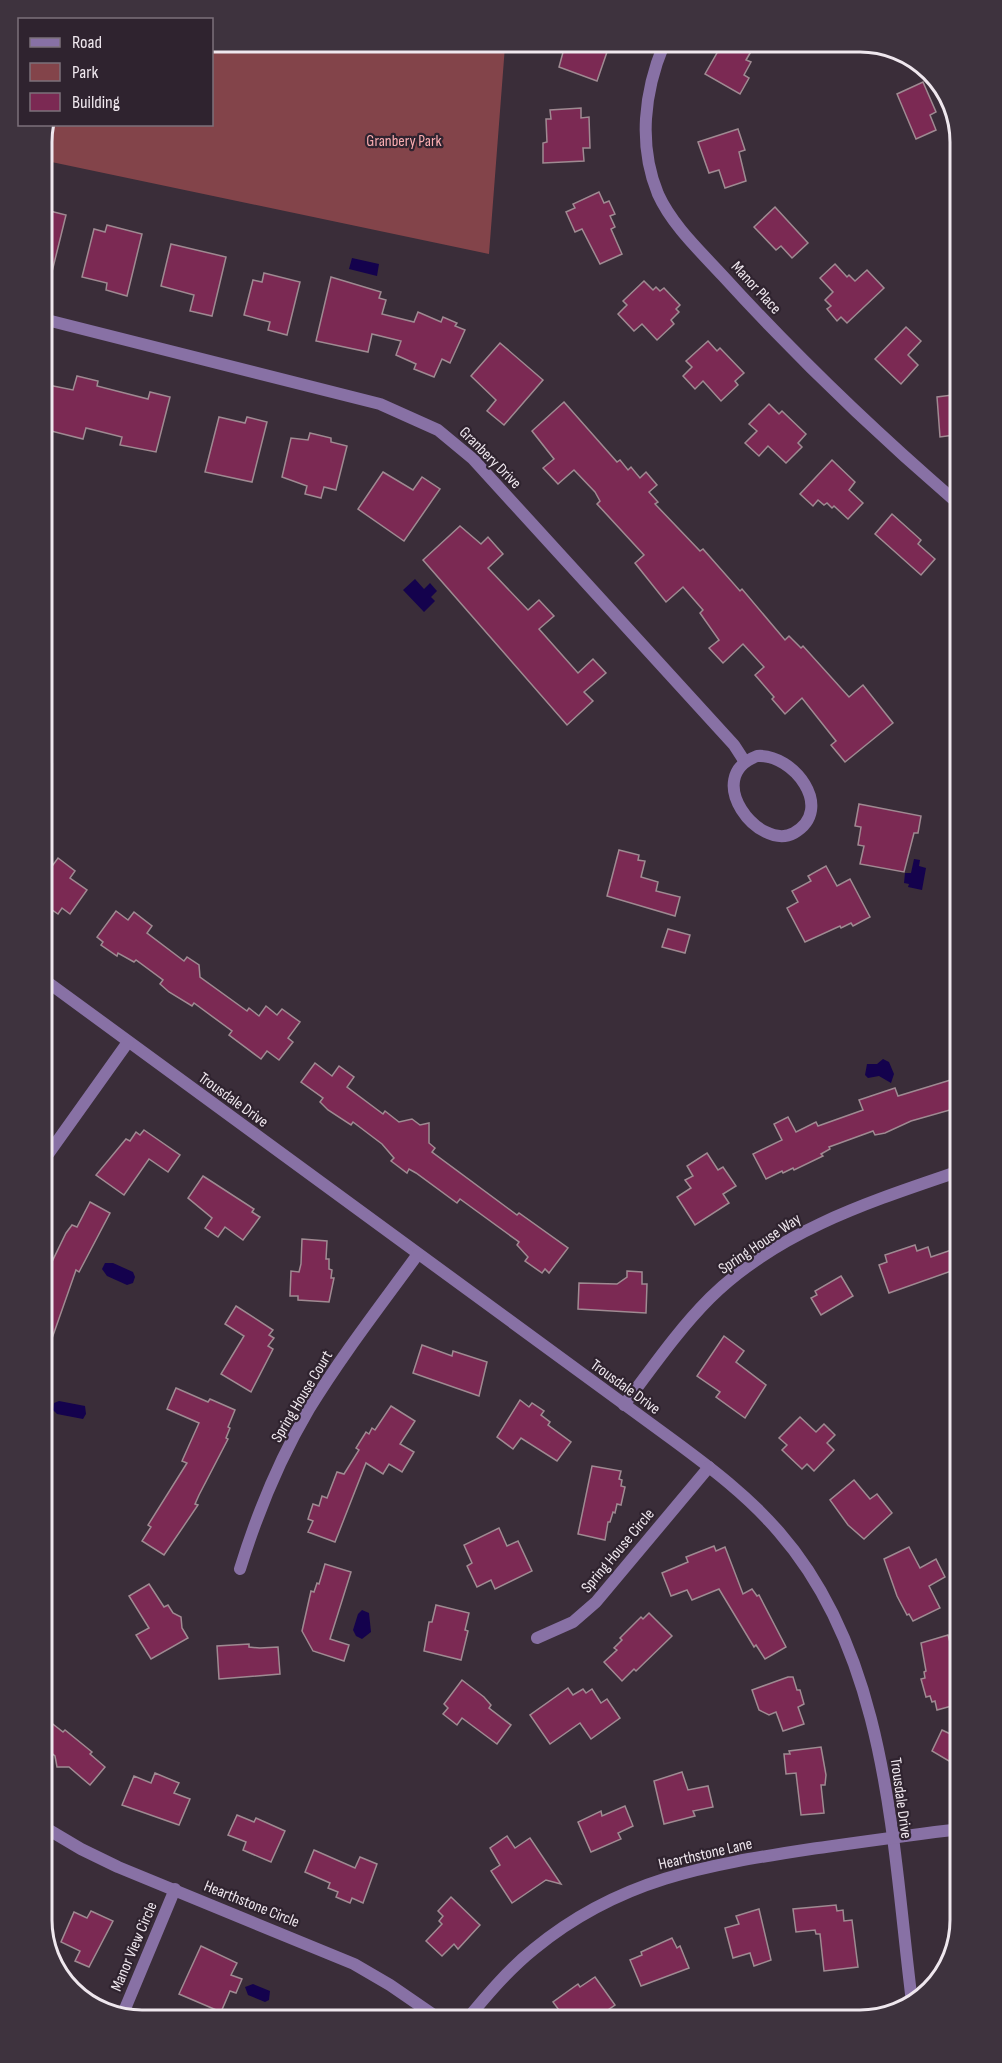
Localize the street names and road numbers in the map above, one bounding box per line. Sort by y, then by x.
street label: Manor Place [727,258,785,318]
street label: Granbery Drive [455,423,525,493]
street label: Trousdale Drive [195,1069,272,1132]
street label: Spring House Way [715,1210,805,1279]
street label: Spring House Court [267,1347,337,1446]
street label: Trousdale Drive [587,1356,664,1419]
street label: Spring House Circle [577,1505,659,1597]
street label: Trousdale Drive [885,1757,916,1840]
street label: Hearthstone Lane [657,1834,754,1874]
street label: Hearthstone Circle [201,1877,302,1932]
street label: Manor View Circle [107,1899,162,1994]

